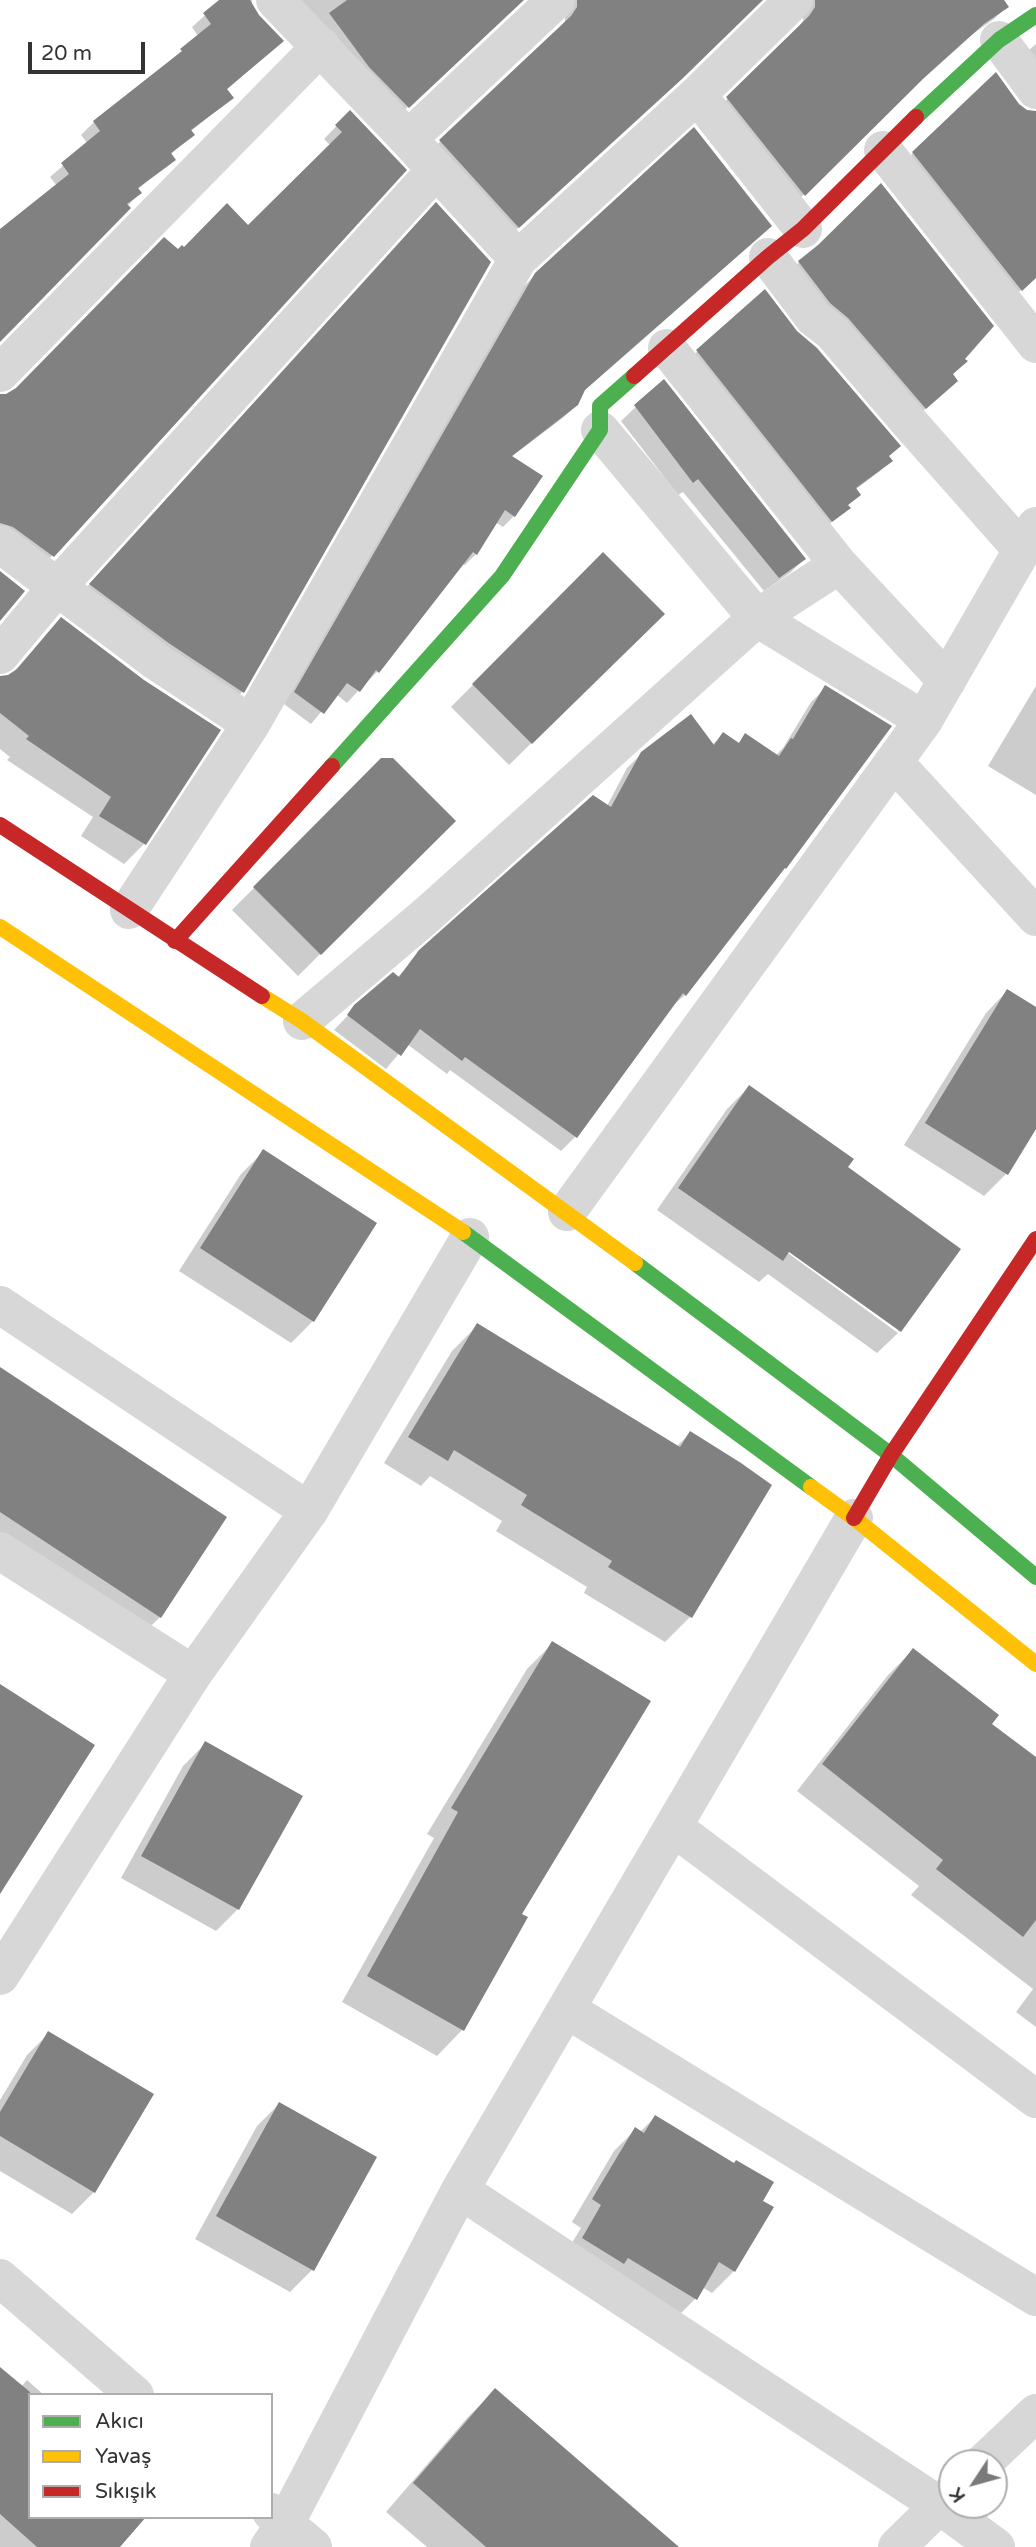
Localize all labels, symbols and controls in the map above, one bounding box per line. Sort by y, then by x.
scale bar [32,28,149,72]
text: 20 m [41,41,92,66]
legend [28,2393,273,2519]
text: Akıcı [95,2409,144,2434]
text: Yavaş [95,2444,151,2469]
north arrow [938,2449,1008,2519]
text: Sıkışık [95,2479,156,2504]
text: K [945,2484,970,2507]

